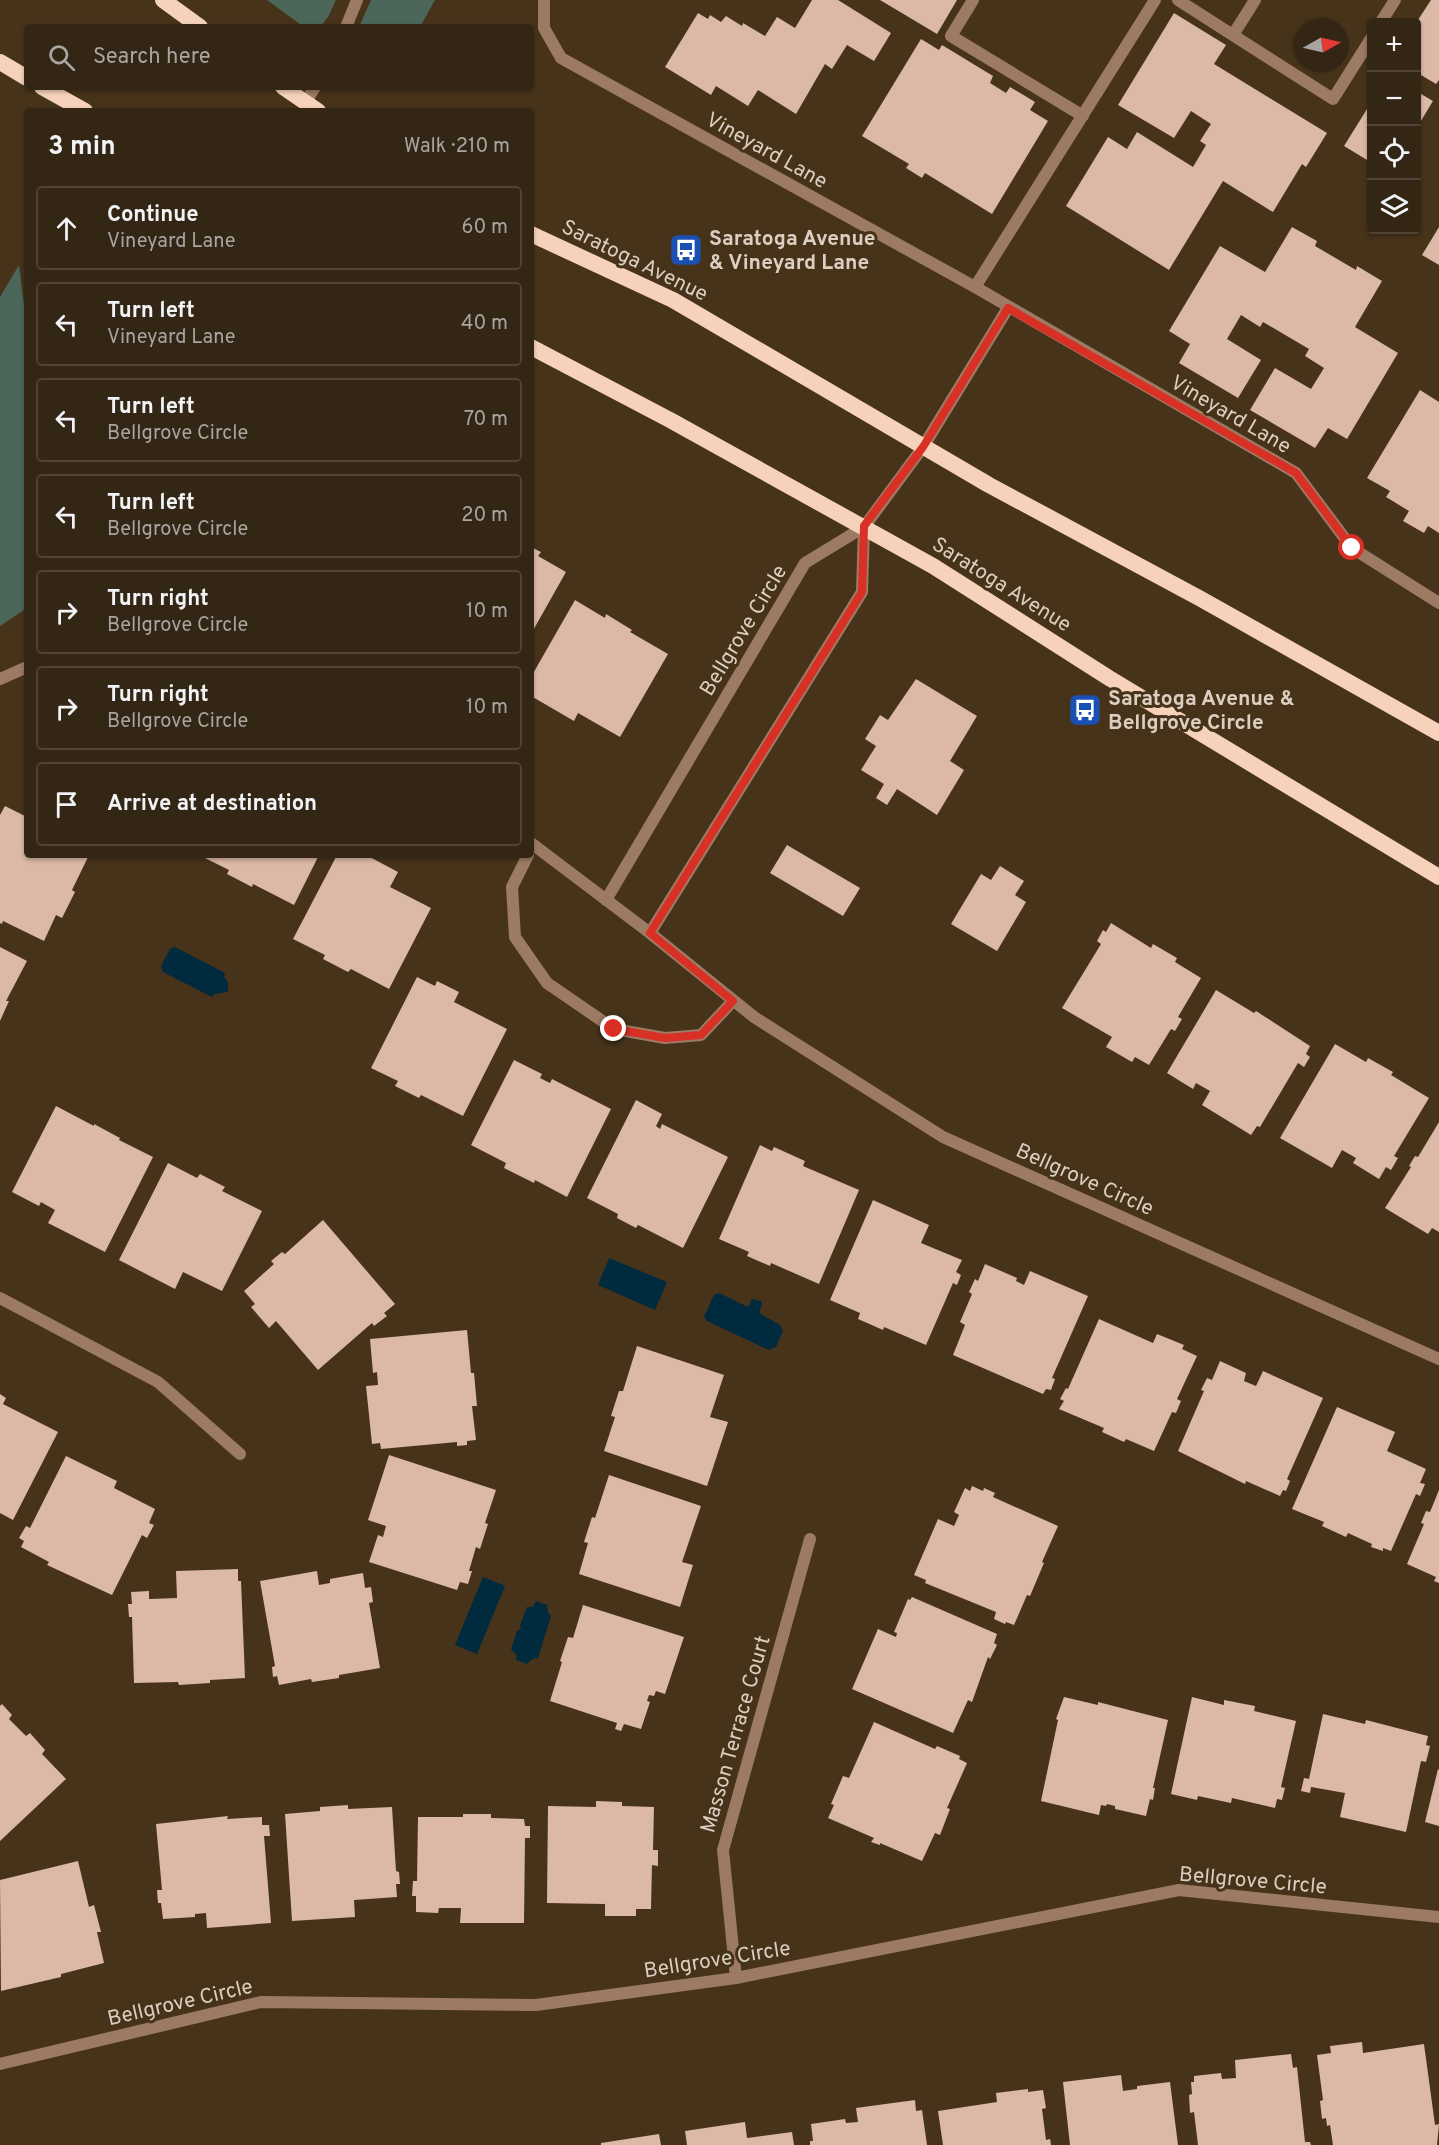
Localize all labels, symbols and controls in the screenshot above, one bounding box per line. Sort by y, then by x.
north arrow [1295,18,1349,72]
map controls [1367,18,1421,234]
button: + [1367,18,1421,72]
search box [24,24,534,90]
icon: search [45,41,78,74]
text: Search here [93,44,211,71]
button: − [1367,72,1421,126]
street label: Vineyard Lane [701,107,832,196]
button: locate [1367,126,1421,180]
text: 3 min [48,131,116,164]
text: Walk · 210 m [404,134,510,160]
button: layers [1367,180,1421,234]
text: Continue [107,202,198,229]
icon: ahead [50,212,83,245]
street label: Saratoga Avenue [557,214,712,308]
text: 60 m [462,215,508,241]
place label: Saratoga Avenue & Vineyard Lane [709,226,875,277]
text: Vineyard Lane [107,229,236,255]
bus stop icon: Saratoga Avenue & Vineyard Lane [668,232,704,268]
text: Turn left [107,298,195,325]
icon: left [50,308,83,341]
text: 40 m [461,311,508,337]
text: Vineyard Lane [107,325,236,351]
street label: Vineyard Lane [1165,370,1295,461]
text: Turn left [107,394,195,421]
icon: left [50,404,83,437]
text: 70 m [464,407,508,433]
text: Bellgrove Circle [107,421,248,447]
text: Turn left [107,490,195,517]
icon: left [50,500,83,533]
text: 20 m [461,503,508,529]
text: Bellgrove Circle [107,517,248,543]
street label: Saratoga Avenue [926,532,1076,639]
route start [1338,534,1364,560]
street label: Bellgrove Circle [695,560,794,701]
text: Turn right [107,586,209,613]
icon: right [50,596,83,629]
text: 10 m [466,599,508,625]
text: Bellgrove Circle [107,613,248,639]
text: Turn right [107,682,209,709]
place label: Saratoga Avenue & Bellgrove Circle [1108,686,1295,737]
icon: right [50,692,83,725]
bus stop icon: Saratoga Avenue & Bellgrove Circle [1067,692,1103,728]
text: 10 m [466,695,508,721]
text: Bellgrove Circle [107,709,248,735]
icon: arrive [50,788,83,821]
text: Arrive at destination [107,791,317,818]
route end [600,1015,626,1041]
street label: Bellgrove Circle [1011,1138,1158,1223]
street label: Masson Terrace Court [695,1633,778,1836]
street label: Bellgrove Circle [1178,1862,1328,1901]
street label: Bellgrove Circle [642,1936,793,1985]
street label: Bellgrove Circle [105,1974,256,2033]

